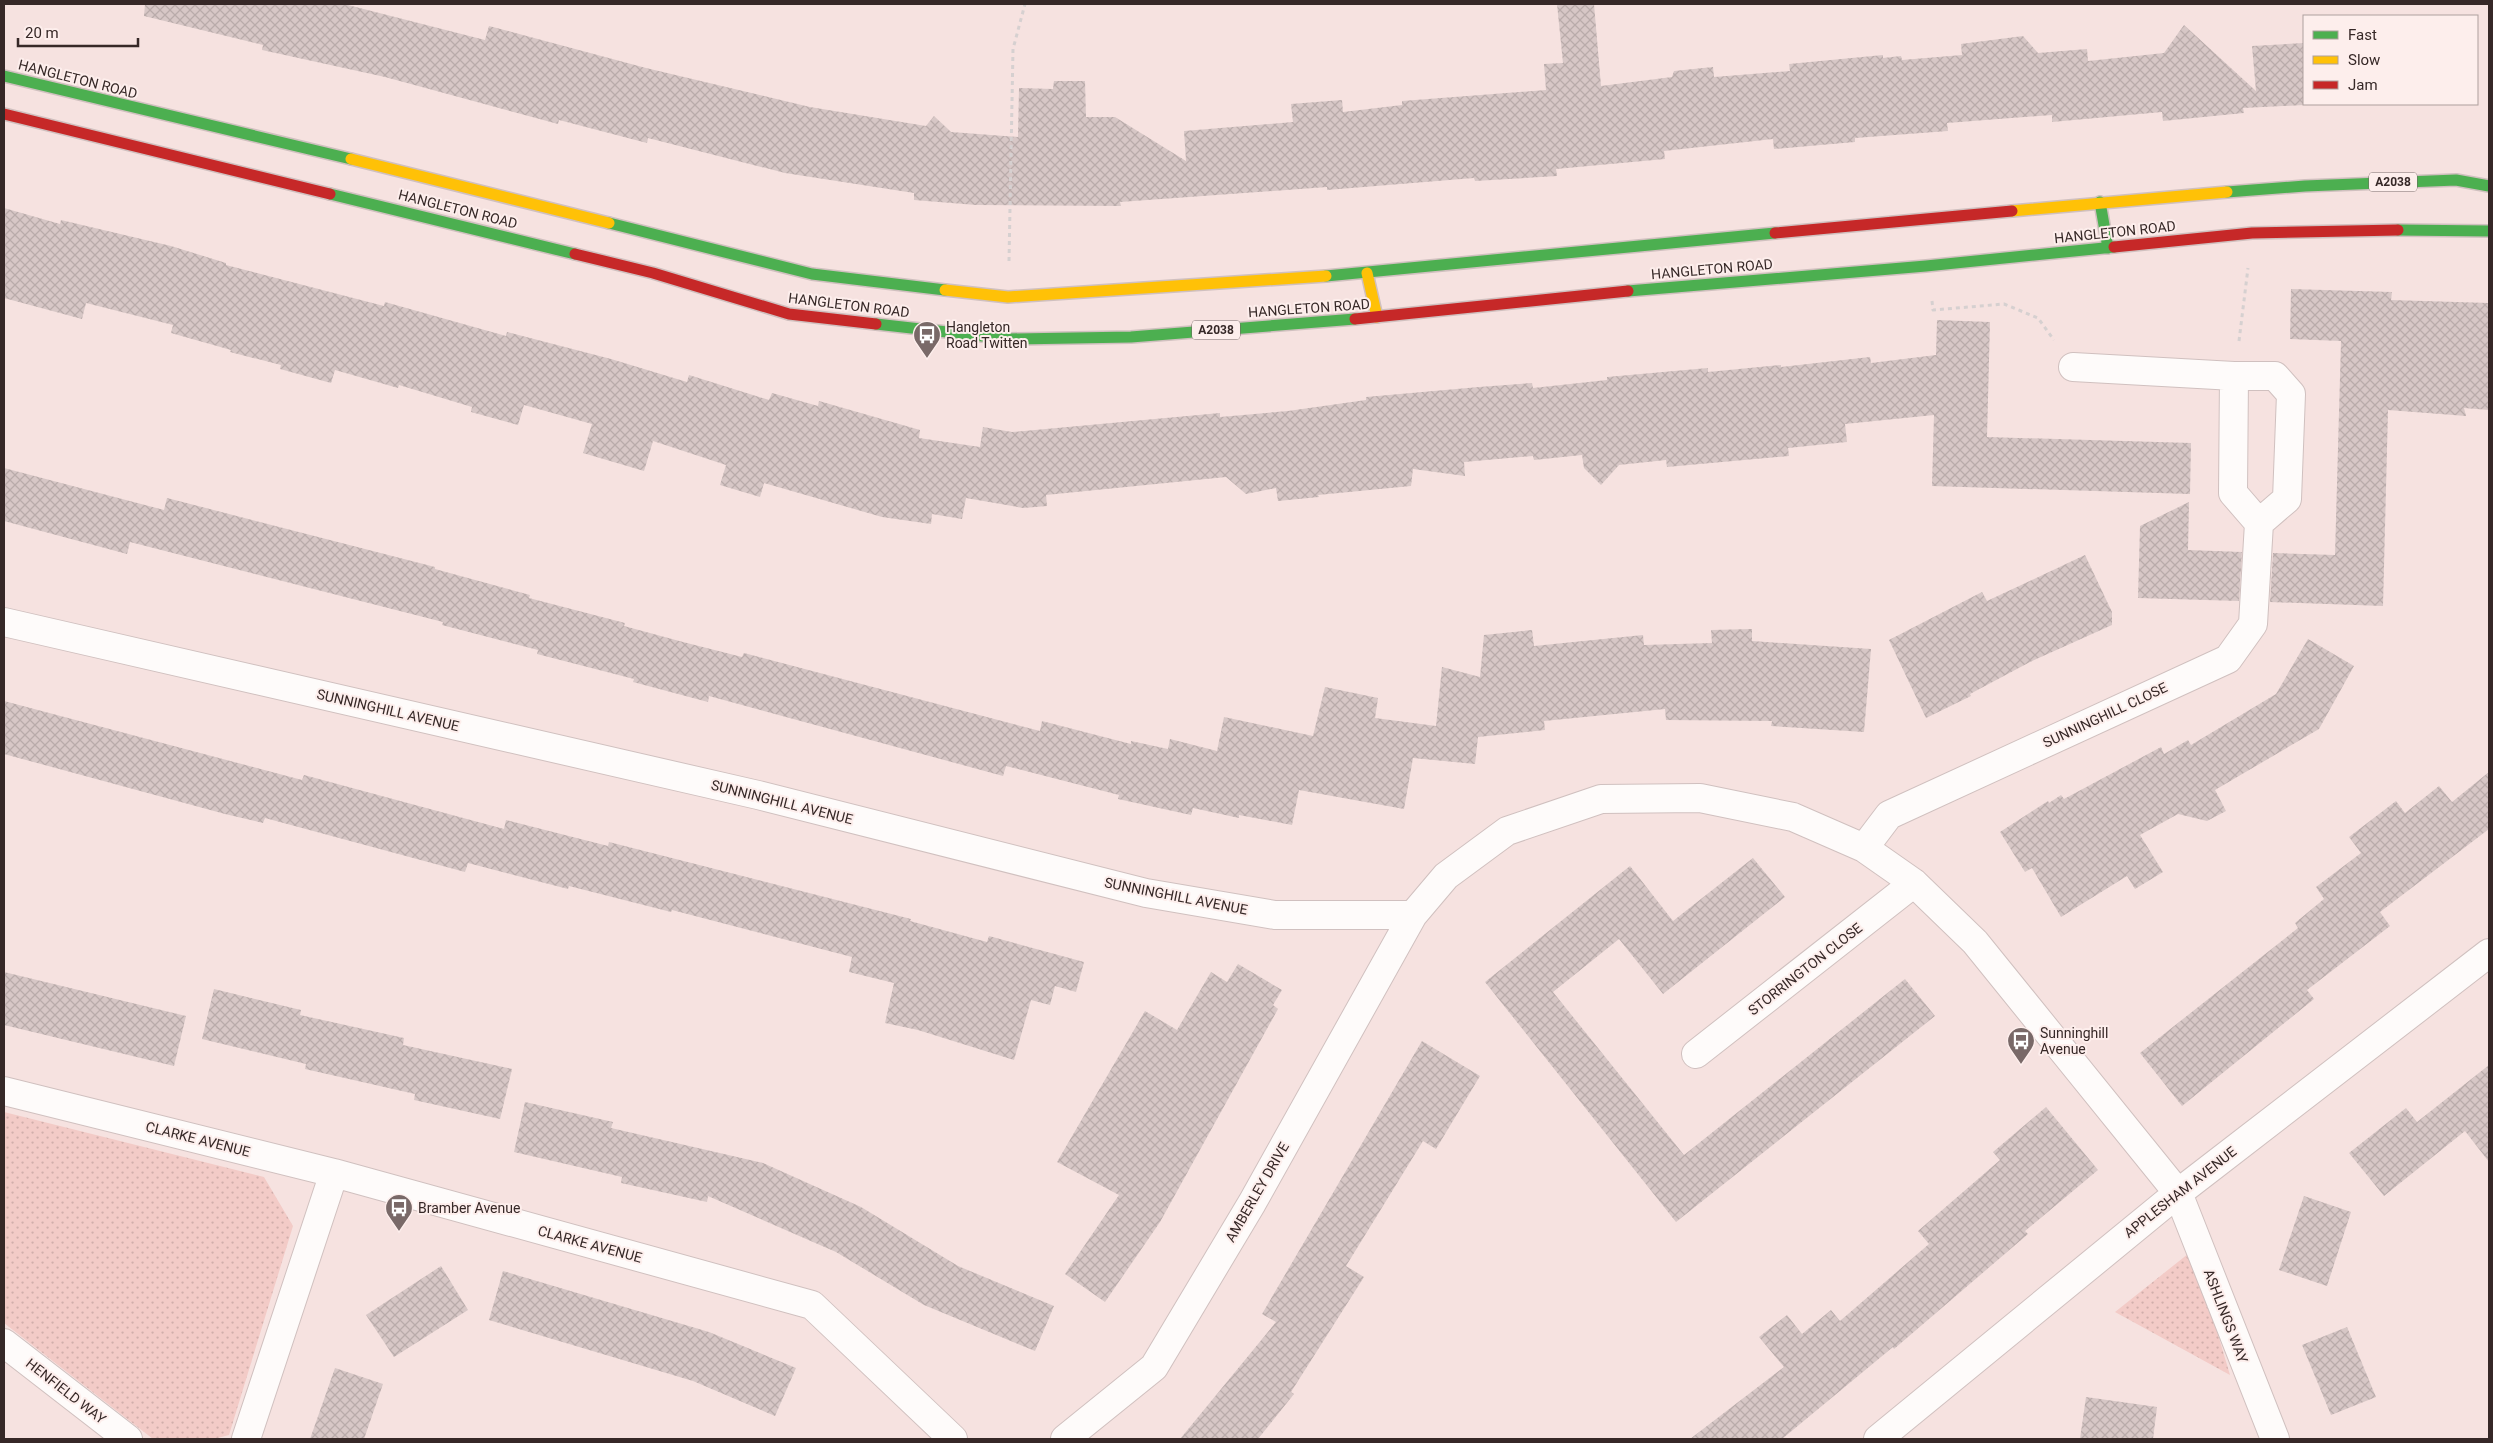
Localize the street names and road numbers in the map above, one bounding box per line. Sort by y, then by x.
street label: HANGLETON ROAD [17,56,139,102]
road number: A2038 [2369,172,2417,192]
street label: HANGLETON ROAD [397,186,519,232]
street label: HANGLETON ROAD [2053,218,2177,246]
street label: HANGLETON ROAD [1650,256,1774,282]
street label: HANGLETON ROAD [787,290,911,320]
street label: HANGLETON ROAD [1248,296,1370,320]
road number: A2038 [1192,320,1240,340]
street label: SUNNINGHILL CLOSE [2040,679,2170,751]
street label: SUNNINGHILL AVENUE [315,686,461,734]
street label: SUNNINGHILL AVENUE [709,777,855,827]
street label: SUNNINGHILL AVENUE [1103,874,1249,918]
street label: STORRINGTON CLOSE [1745,920,1865,1018]
street label: CLARKE AVENUE [144,1118,252,1160]
street label: AMBERLEY DRIVE [1222,1139,1292,1245]
street label: APPLESHAM AVENUE [2121,1143,2239,1241]
street label: CLARKE AVENUE [536,1222,644,1266]
street label: ASHLINGS WAY [2201,1267,2251,1366]
street label: HENFIELD WAY [23,1355,109,1427]

